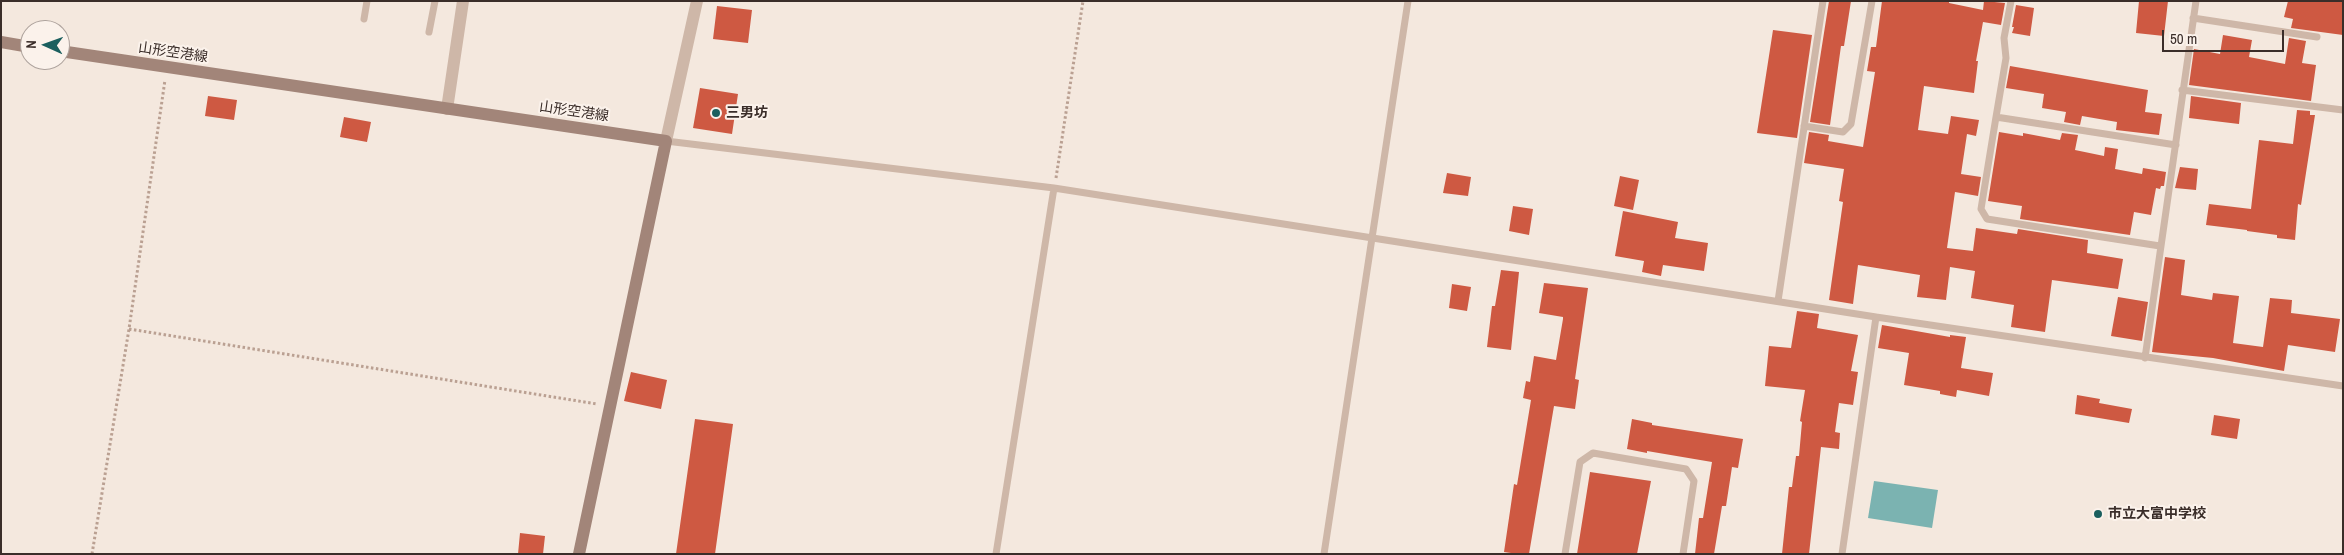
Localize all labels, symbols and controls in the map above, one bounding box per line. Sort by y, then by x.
north arrow [20,20,70,70]
scale bar [2164,20,2286,52]
text: 50 m [2170,28,2197,49]
text: N [22,40,40,49]
street label: 山形空港線 [137,40,209,66]
street label: 山形空港線 [538,99,610,125]
place label: 三男坊 [726,105,768,121]
marker: 三男坊 [710,107,722,119]
place label: 市立大富中学校 [2108,506,2206,522]
marker: 市立大富中学校 [2092,508,2104,520]

